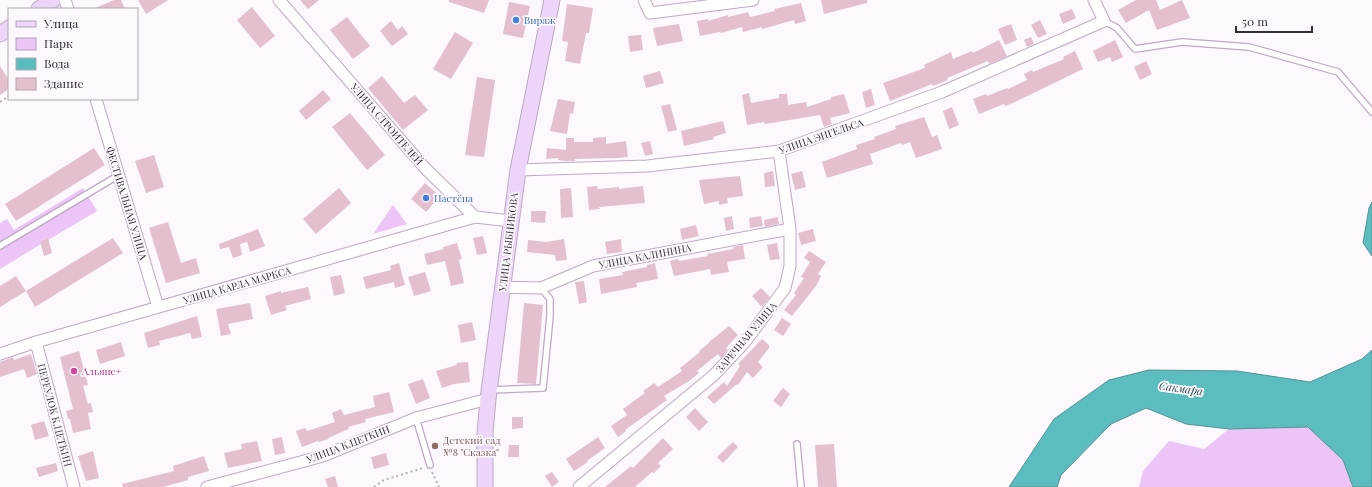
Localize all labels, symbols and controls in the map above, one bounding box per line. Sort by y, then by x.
legend [8,8,138,100]
scale bar [1236,8,1312,34]
place label: Вираж [524,13,556,27]
text: 50 m [1242,13,1268,29]
text: Улица [43,15,78,31]
marker: Вираж [511,15,521,25]
text: Парк [44,35,73,51]
text: Вода [44,55,70,71]
text: Здание [44,75,84,91]
street label: УЛИЦА СТРОИТЕЛЕЙ [347,79,427,168]
street label: УЛИЦА ЭНГЕЛЬСА [776,115,866,157]
street label: ФЕСТИВАЛЬНАЯ УЛИЦА [103,145,151,262]
place label: Настёна [434,191,473,205]
street label: УЛИЦА РЫБНИКОВА [495,191,521,293]
marker: Настёна [421,193,431,203]
street label: УЛИЦА КАЛИНИНА [597,240,693,272]
street label: УЛИЦА КАРЛА МАРКСА [181,263,293,307]
street label: ЗАРЕЧНАЯ УЛИЦА [712,298,780,375]
street label: ПЕРЕУЛОК К.ЦЕТКИН [35,362,76,468]
place label: Альянс+ [81,364,121,378]
marker: Альянс+ [69,366,79,376]
water label: Сакмара [1158,378,1204,399]
street label: УЛИЦА К.ЦЕТКИН [303,422,392,467]
place label: Детский сад №8 "Сказка" [443,433,501,459]
marker: Детский сад №8 "Сказка" [430,441,440,451]

